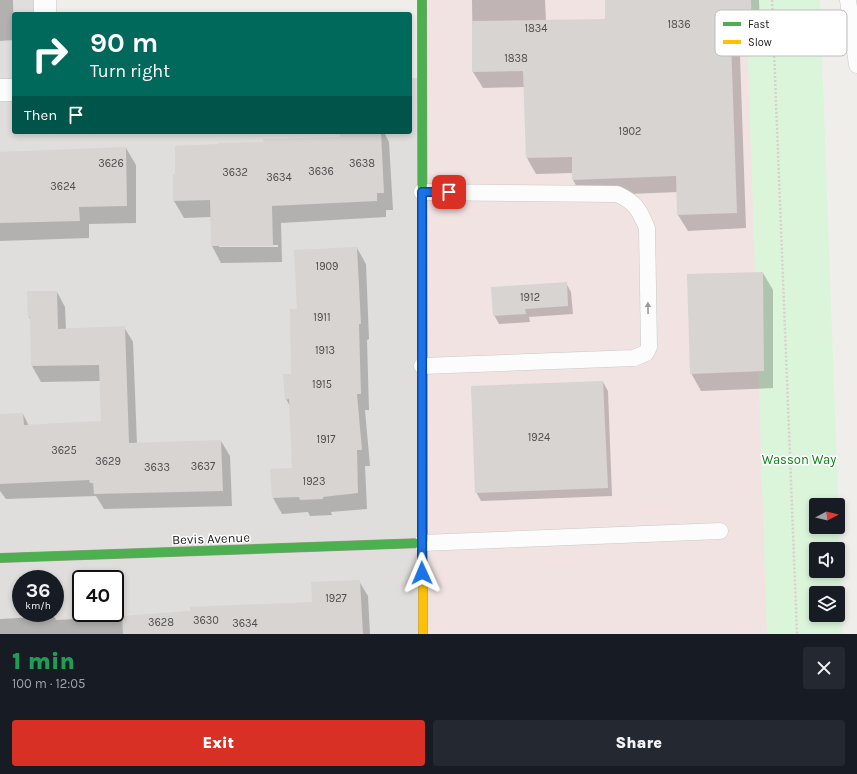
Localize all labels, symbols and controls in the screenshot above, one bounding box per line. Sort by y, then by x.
legend [715,10,847,56]
house number: 1836 [667,18,691,31]
text: Fast [748,18,769,31]
house number: 1834 [524,22,548,35]
text: 90 m [90,26,158,59]
icon: right [24,28,76,80]
text: Slow [748,36,772,49]
house number: 1838 [504,52,528,65]
text: Turn right [90,60,170,82]
icon: arrive [65,104,87,126]
text: Then [24,106,57,124]
house number: 1902 [619,125,641,138]
house number: 3626 [98,157,124,170]
house number: 3638 [349,157,375,170]
house number: 3636 [308,165,334,178]
house number: 3632 [222,166,248,179]
house number: 3634 [266,171,292,184]
pin [432,175,466,209]
house number: 3624 [50,180,76,193]
icon: arrive [438,181,460,203]
house number: 1909 [316,260,338,273]
house number: 1912 [520,291,540,304]
one-way arrow [645,302,652,314]
house number: 1911 [313,311,331,324]
house number: 1913 [315,344,335,357]
house number: 1915 [312,378,332,391]
house number: 1924 [528,431,550,444]
house number: 1917 [317,433,335,446]
house number: 3625 [51,444,77,457]
park label: Wasson Way [762,452,836,467]
house number: 3629 [95,455,121,468]
house number: 3637 [191,460,215,473]
house number: 3633 [144,461,170,474]
house number: 1923 [303,475,325,488]
north arrow [809,498,845,534]
map controls [809,498,845,622]
street label: Bevis Avenue [172,530,251,547]
button: sound [809,542,845,578]
position arrow [401,552,443,594]
speed limit sign: 40 [72,570,124,622]
text: 36 [26,579,50,602]
button: layers [809,586,845,622]
house number: 1927 [325,592,347,605]
text: km/h [25,600,51,612]
house number: 3630 [193,614,219,627]
house number: 3628 [148,616,174,629]
house number: 3634 [232,617,258,630]
text: 1 min [12,647,75,675]
button: close [803,647,845,689]
text: 100 m · 12:05 [12,676,85,691]
button: Exit [12,720,425,766]
button: Share [433,720,845,766]

